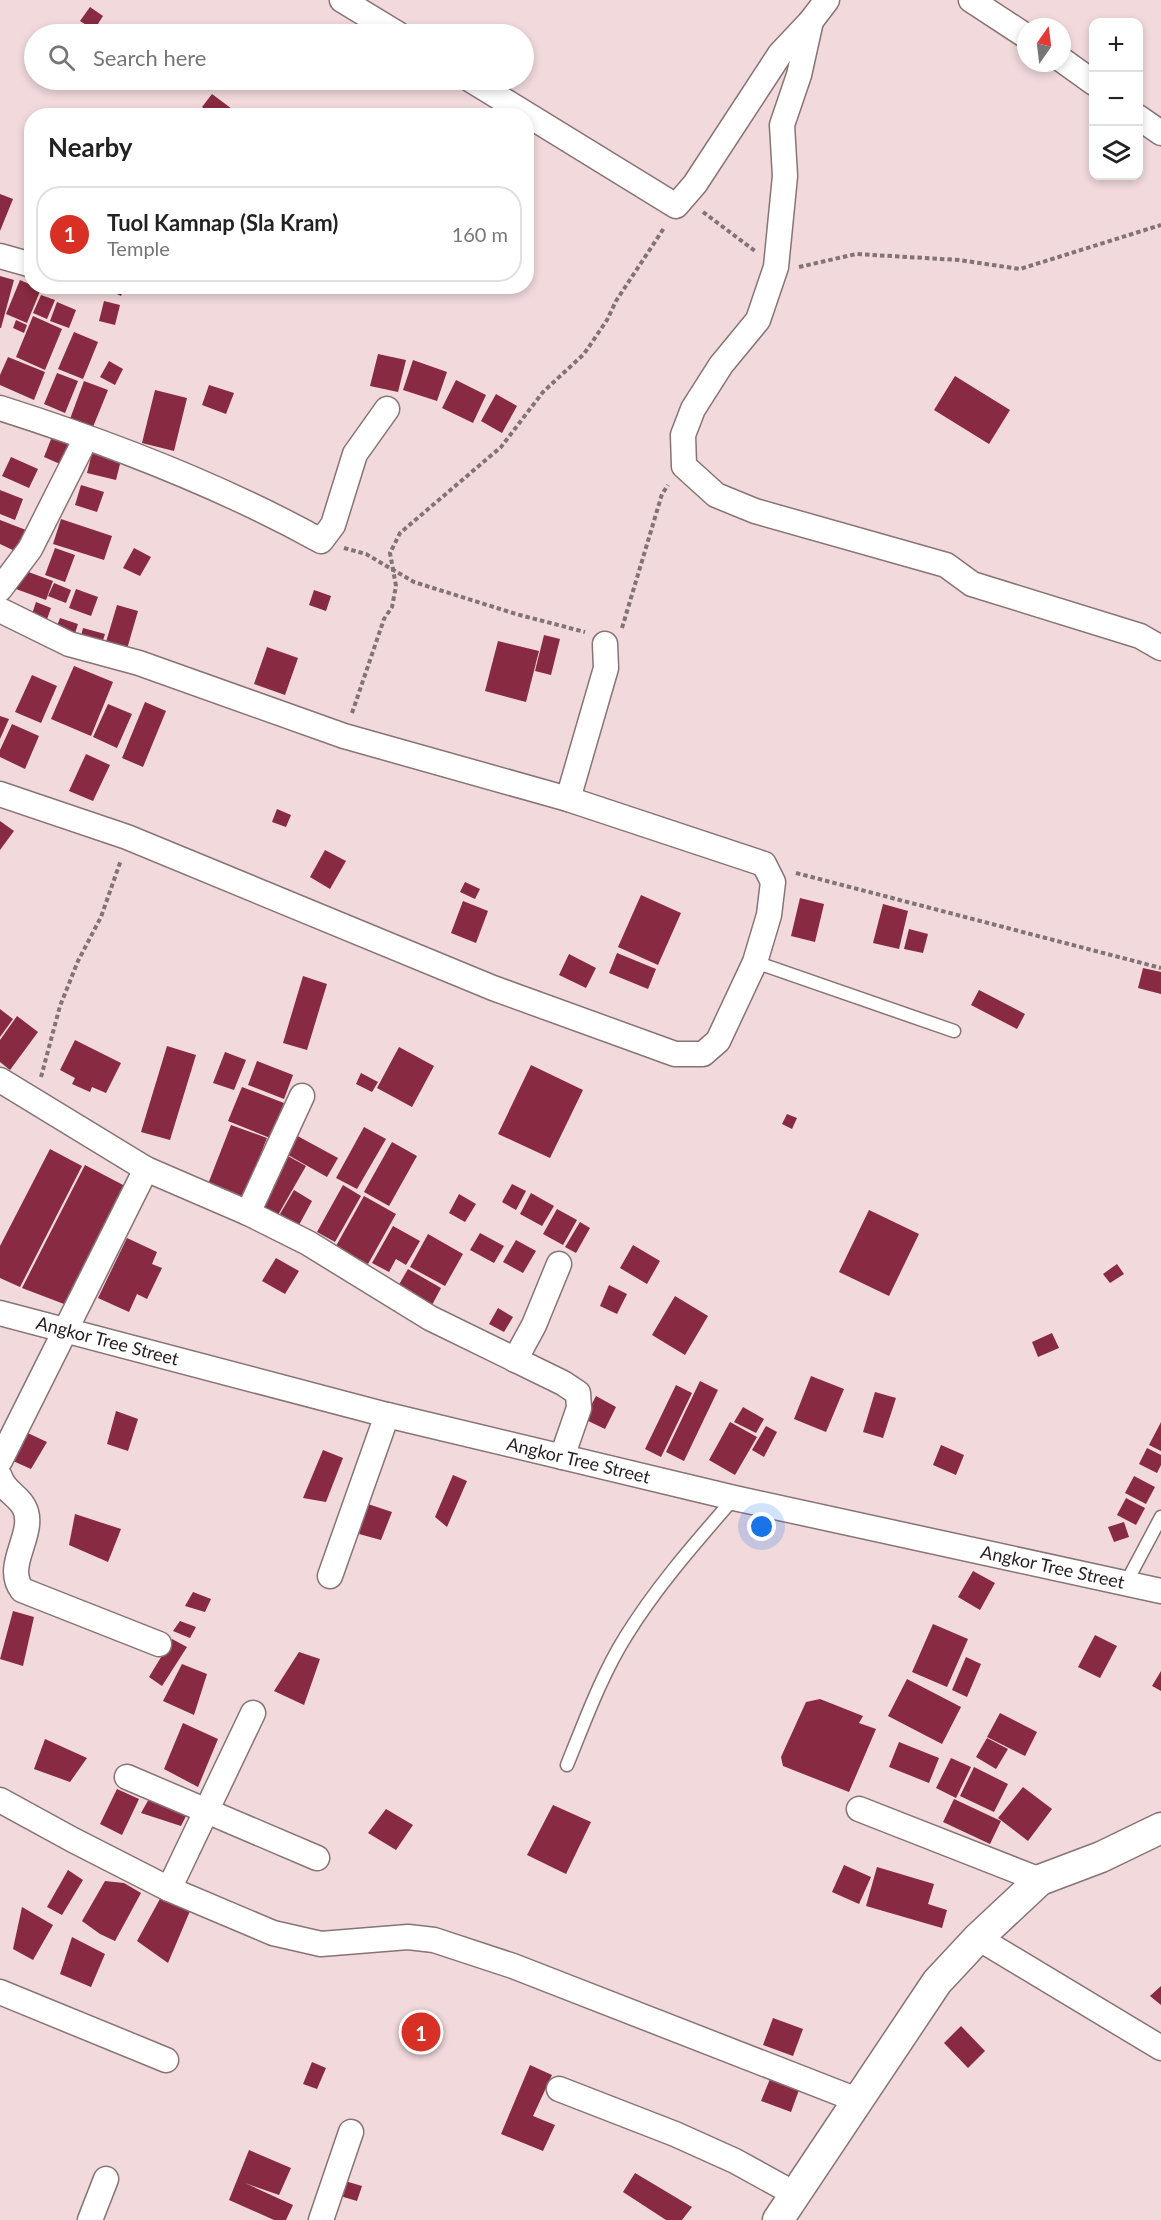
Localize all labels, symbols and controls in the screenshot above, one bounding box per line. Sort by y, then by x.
north arrow [1017,18,1071,72]
map controls [1089,18,1143,180]
button: + [1089,18,1143,72]
search box [24,24,534,90]
icon: search [45,41,78,74]
text: Search here [93,44,206,71]
button: − [1089,72,1143,126]
button: layers [1089,126,1143,180]
text: Nearby [48,131,133,163]
text: Tuol Kamnap (Sla Kram) [107,209,338,236]
text: 1 [64,222,75,246]
text: 160 m [452,222,508,246]
text: Temple [107,236,170,260]
street label: Angkor Tree Street [34,1311,182,1370]
street label: Angkor Tree Street [505,1432,653,1488]
your location [747,1512,776,1541]
street label: Angkor Tree Street [979,1540,1127,1593]
pin: 1 [402,2010,440,2054]

